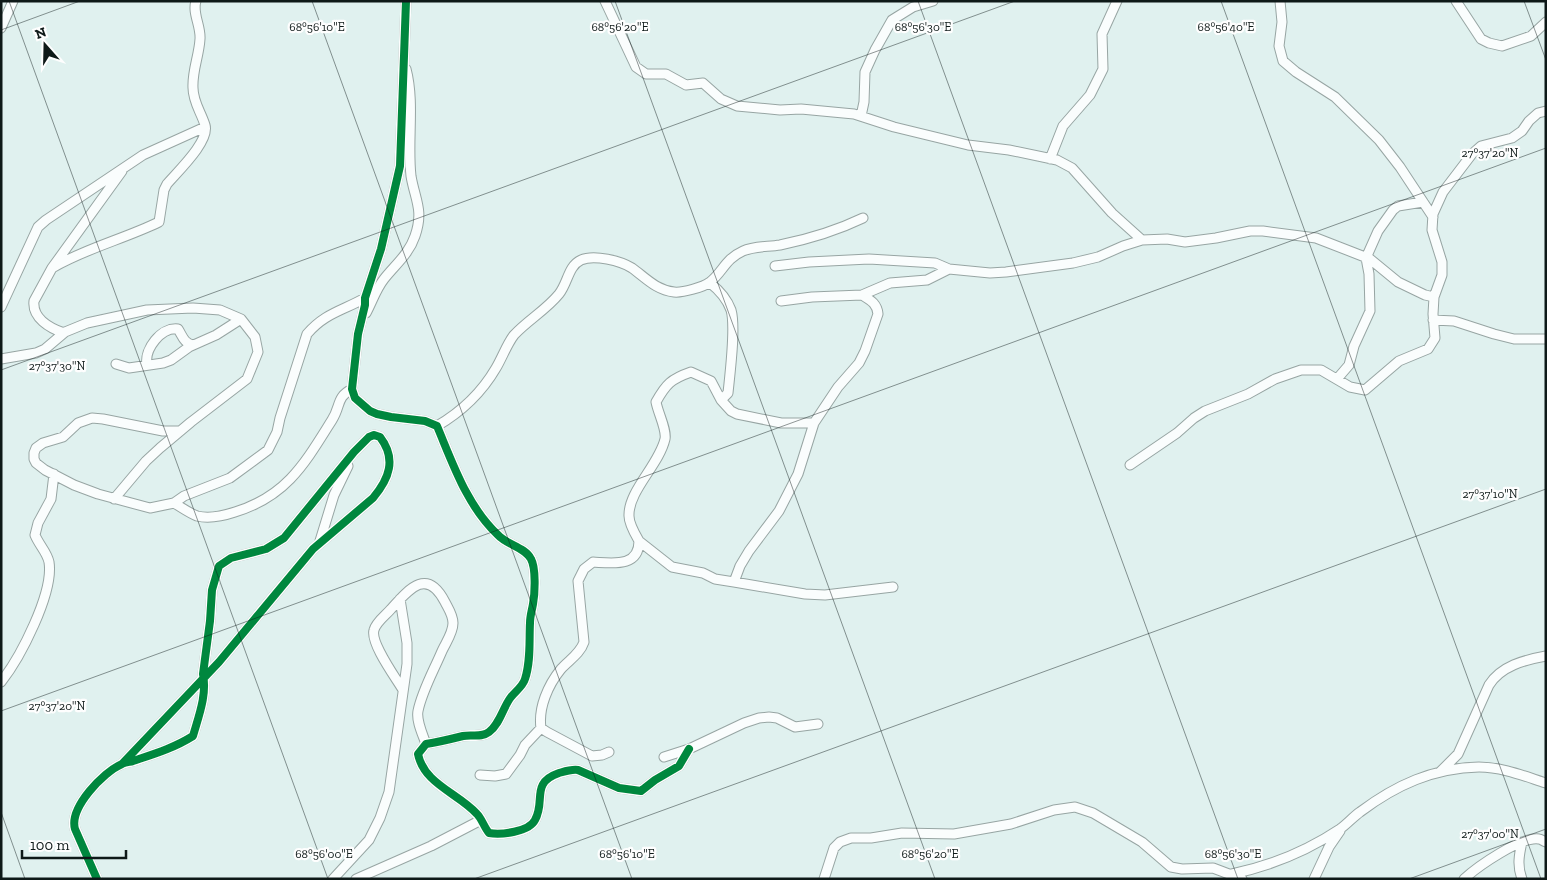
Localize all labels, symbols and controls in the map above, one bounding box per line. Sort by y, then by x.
north arrow [20,20,70,70]
text: 68°56'10"E [289,20,345,34]
text: 68°56'20"E [592,20,649,34]
text: 68°56'30"E [895,20,951,34]
text: 68°56'40"E [1198,20,1254,34]
text: N [33,23,49,43]
text: 27°37'20"N [1462,146,1519,160]
text: 27°37'30"N [29,359,85,373]
text: 27°37'10"N [1462,487,1518,501]
text: 27°37'20"N [29,699,86,713]
text: 27°37'00"N [1461,827,1519,841]
scale bar [22,828,126,860]
text: 100 m [30,836,69,854]
text: 68°56'00"E [295,847,353,861]
text: 68°56'10"E [599,847,655,861]
text: 68°56'20"E [902,847,959,861]
text: 68°56'30"E [1205,847,1261,861]

